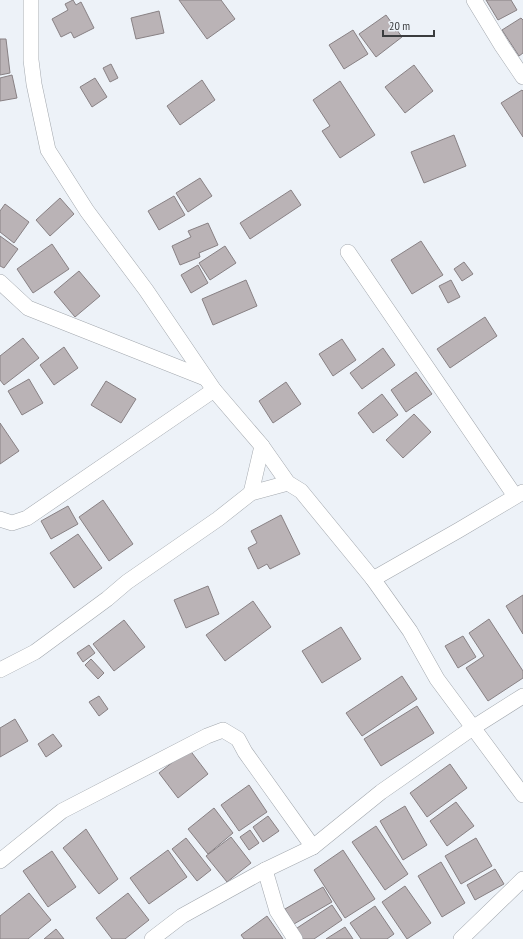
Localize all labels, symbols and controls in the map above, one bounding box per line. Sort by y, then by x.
scale bar [383,12,434,38]
text: 20 m [389,18,410,33]

